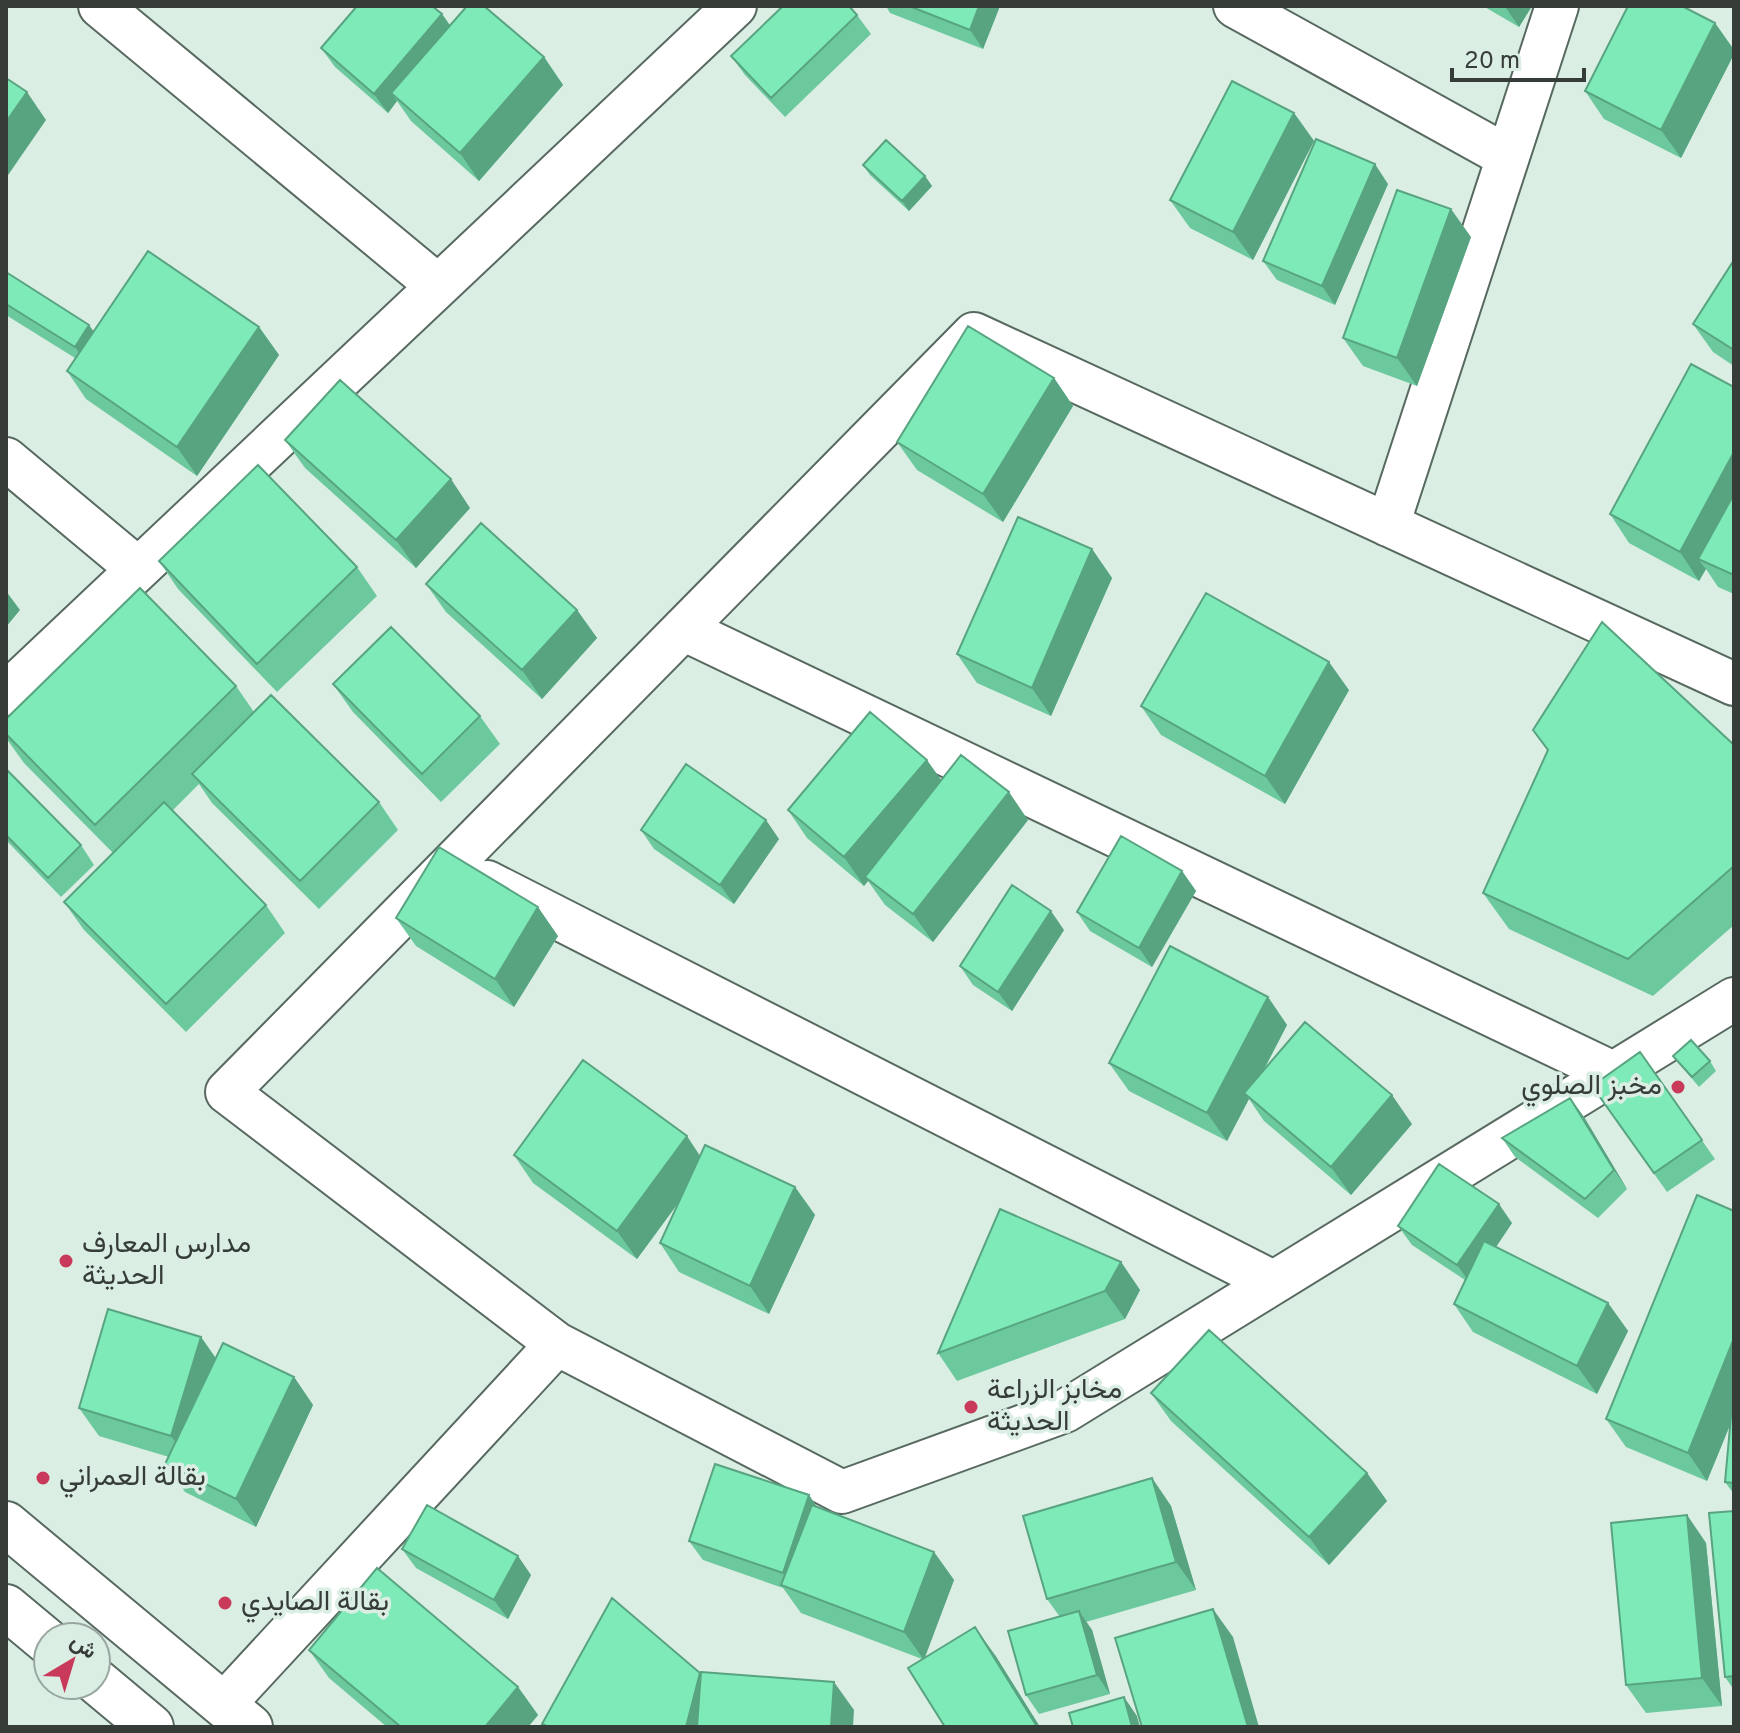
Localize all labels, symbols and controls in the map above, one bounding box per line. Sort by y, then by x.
scale bar [1452,32,1584,82]
text: 20 m [1464,47,1520,77]
place label: مخبز الصلوي [1521,1069,1662,1107]
marker: مخبز الصلوي [1669,1078,1687,1096]
place label: مدارس المعارف الحديثة [82,1227,251,1295]
marker: مدارس المعارف الحديثة [57,1252,75,1270]
place label: مخابز الزراعة الحديثة [987,1373,1122,1441]
marker: مخابز الزراعة الحديثة [962,1398,980,1416]
place label: بقالة العمراني [59,1460,206,1498]
marker: بقالة العمراني [34,1469,52,1487]
place label: بقالة الصايدي [241,1585,389,1623]
marker: بقالة الصايدي [216,1594,234,1612]
north arrow [32,1621,112,1701]
text: ش [64,1628,102,1666]

